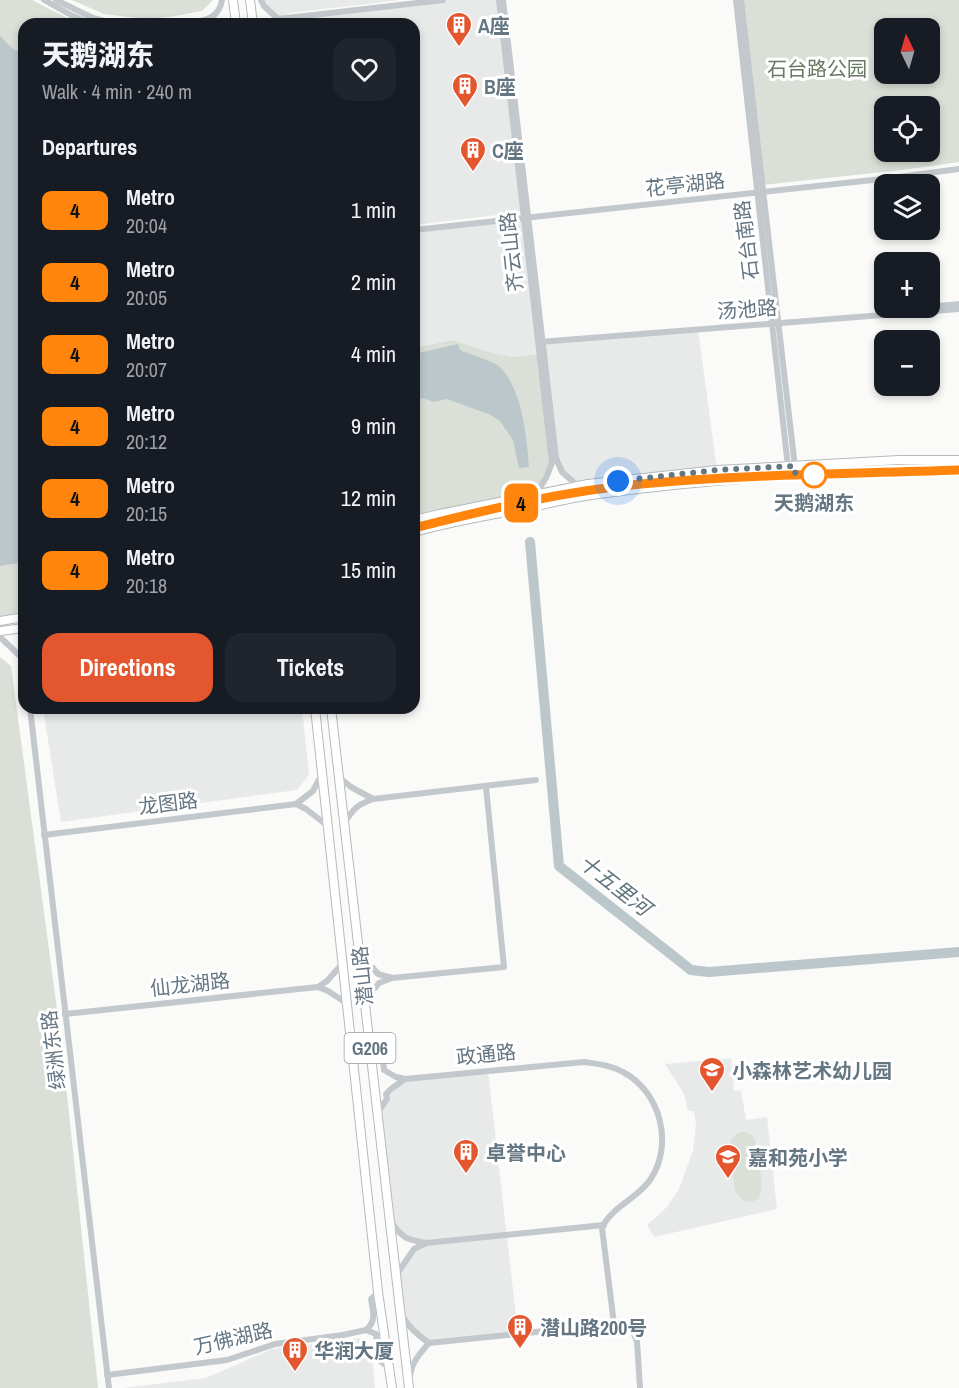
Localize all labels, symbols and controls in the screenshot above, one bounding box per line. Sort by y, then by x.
building icon: A座 [444,10,474,48]
place label: A座 [478,12,510,39]
north arrow [874,18,940,84]
map controls [874,18,940,396]
text: 天鹅湖东 [42,36,154,74]
button: heart [333,38,396,101]
park label: 石台路公园 [767,55,867,82]
building icon: B座 [450,71,480,109]
place label: B座 [484,73,516,100]
text: Walk · 4 min · 240 m [42,78,192,105]
button: locate [874,96,940,162]
text: Departures [42,132,137,162]
building icon: C座 [458,135,488,173]
place label: C座 [492,137,524,164]
street label: 花亭湖路 [644,166,726,202]
button: layers [874,174,940,240]
text: Metro [126,182,175,212]
text: 1 min [351,195,396,225]
text: 4 [70,196,80,225]
street label: 石台南路 [728,199,764,281]
street label: 齐云山路 [493,211,529,293]
text: 20:04 [126,212,167,239]
button: + [874,252,940,318]
text: Metro [126,254,175,284]
text: 2 min [351,267,396,297]
text: 4 [70,268,80,297]
text: 20:05 [126,284,167,311]
street label: 汤池路 [716,293,778,325]
text: Metro [126,326,175,356]
button: − [874,330,940,396]
text: 4 min [351,339,396,369]
text: 4 [70,340,80,369]
text: 20:07 [126,356,167,383]
text: Metro [126,398,175,428]
text: 9 min [351,411,396,441]
text: 4 [70,412,80,441]
text: 20:12 [126,428,167,455]
marker: 天鹅湖东 [801,462,827,488]
your location [603,466,633,496]
text: Metro [126,470,175,500]
text: 12 min [341,483,396,513]
text: 4 [70,484,80,513]
line badge: 4 [502,484,540,522]
text: 4 [516,489,526,518]
place label: 天鹅湖东 [774,489,854,516]
text: 20:15 [126,500,167,527]
text: Metro [126,542,175,572]
text: 15 min [341,555,396,585]
text: 4 [70,556,80,585]
text: 20:18 [126,572,167,599]
button: Directions [42,633,213,702]
button: Tickets [225,633,396,702]
street label: 龙图路 [137,786,199,820]
water label: 十五里河 [573,848,660,925]
street label: 潜山路 [345,945,379,1007]
street label: 仙龙湖路 [149,966,231,1002]
street label: 绿洲东路 [35,1009,71,1091]
road number: G206 [344,1033,395,1063]
street label: 政通路 [455,1037,517,1071]
school or university icon: 小森林艺术幼儿园 [697,1055,727,1093]
place label: 小森林艺术幼儿园 [732,1057,892,1084]
building icon: 卓誉中心 [451,1137,481,1175]
place label: 卓誉中心 [486,1139,566,1166]
school or university icon: 嘉和苑小学 [713,1142,743,1180]
place label: 嘉和苑小学 [748,1144,848,1171]
building icon: 潜山路200号 [505,1312,535,1350]
place label: 潜山路200号 [540,1314,647,1341]
street label: 万佛湖路 [191,1316,275,1360]
building icon: 华润大厦 [280,1335,310,1373]
place label: 华润大厦 [314,1337,394,1364]

